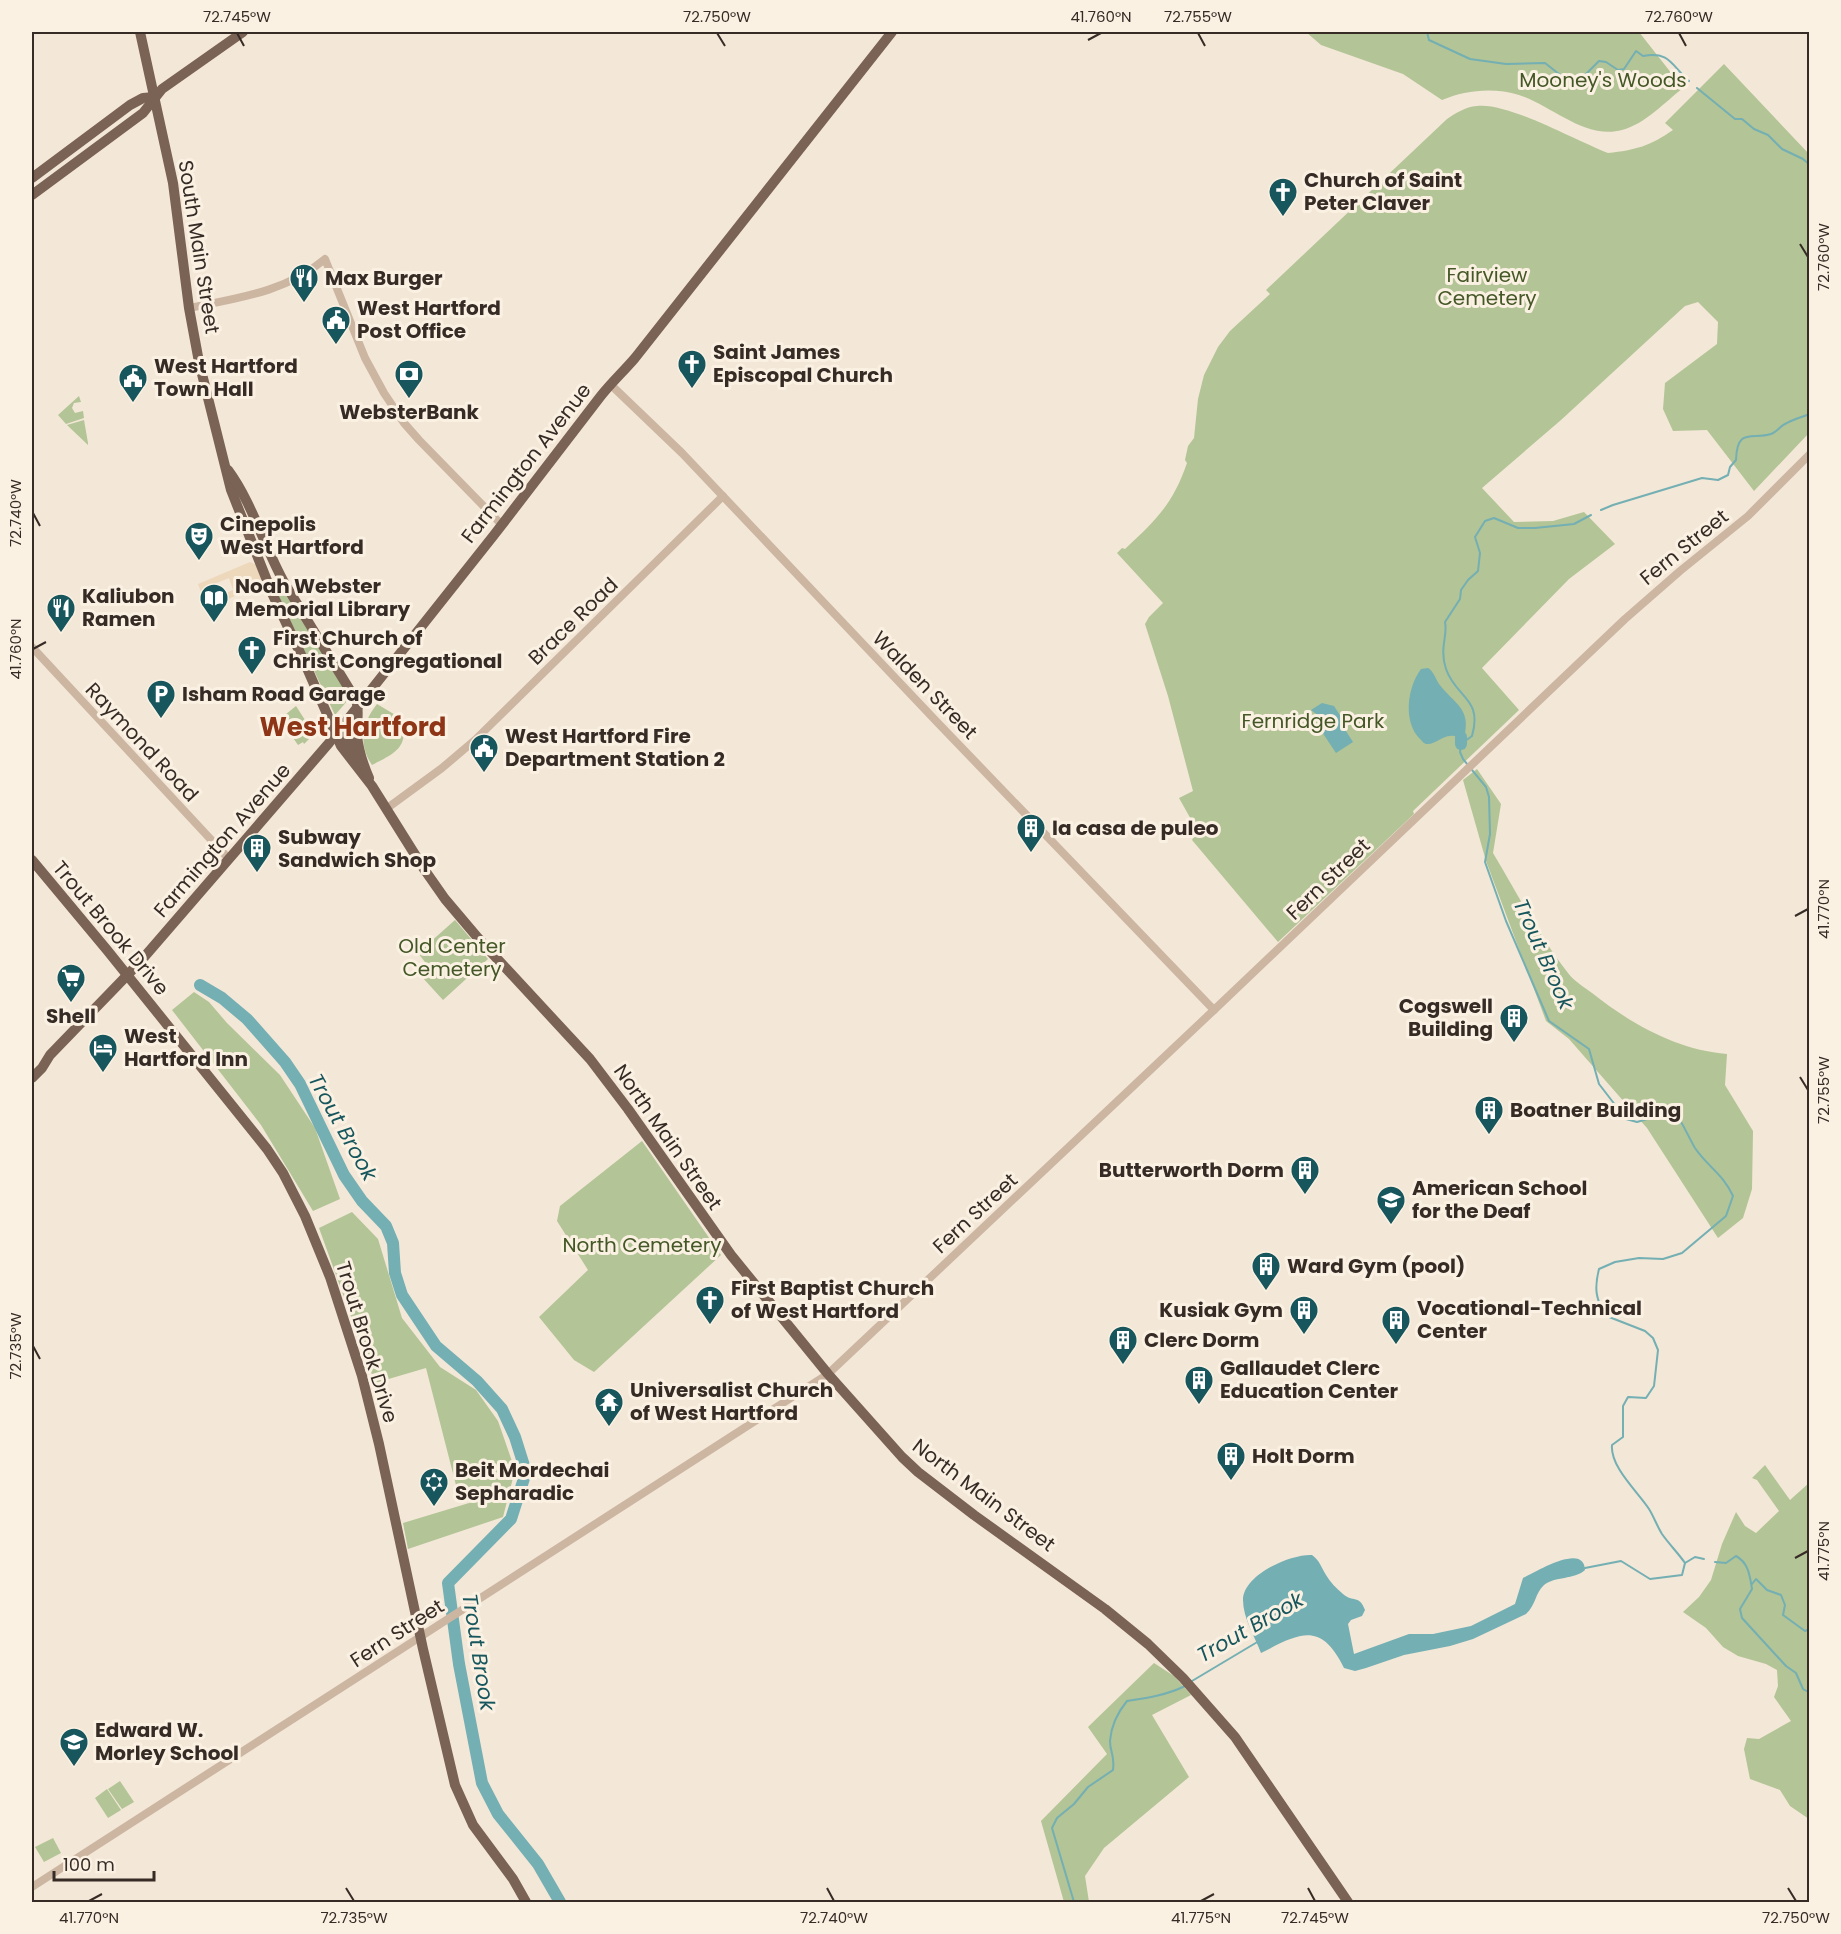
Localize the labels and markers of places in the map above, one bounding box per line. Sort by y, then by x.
place label: Church of Saint Peter Claver [1304,166,1462,217]
church icon: Church of Saint Peter Claver [1267,176,1299,218]
restaurant icon: Max Burger [288,262,320,304]
place label: Max Burger [325,264,443,292]
place label: West Hartford Post Office [357,294,501,345]
public building icon: West Hartford Post Office [320,304,352,346]
place label: Saint James Episcopal Church [713,338,893,389]
church icon: Saint James Episcopal Church [676,348,708,390]
place label: West Hartford Town Hall [154,352,298,403]
bank icon: WebsterBank [393,358,425,400]
public building icon: West Hartford Town Hall [117,362,149,404]
place label: WebsterBank [339,398,479,426]
place label: Cinepolis West Hartford [220,510,364,561]
theatre icon: Cinepolis West Hartford [183,520,215,562]
place label: Noah Webster Memorial Library [235,572,410,623]
place label: Kaliubon Ramen [82,582,175,633]
library icon: Noah Webster Memorial Library [198,582,230,624]
restaurant icon: Kaliubon Ramen [45,592,77,634]
place label: First Church of Christ Congregational [273,624,503,675]
church icon: First Church of Christ Congregational [236,634,268,676]
parking icon: Isham Road Garage [145,678,177,720]
place label: Isham Road Garage [182,680,386,708]
place label: West Hartford Fire Department Station 2 [505,722,725,773]
public building icon: West Hartford Fire Department Station 2 [468,732,500,774]
building icon: la casa de puleo [1015,812,1047,854]
place label: la casa de puleo [1052,814,1219,842]
place label: Subway Sandwich Shop [278,823,436,874]
building icon: Subway Sandwich Shop [241,832,273,874]
supermarket icon: Shell [55,962,87,1004]
place label: Cogswell Building [1399,992,1493,1043]
place label: Shell [46,1002,96,1030]
building icon: Cogswell Building [1498,1002,1530,1044]
place label: West Hartford Inn [124,1022,248,1073]
hotel icon: West Hartford Inn [87,1032,119,1074]
building icon: Boatner Building [1473,1094,1505,1136]
place label: Boatner Building [1510,1096,1681,1124]
building icon: Butterworth Dorm [1289,1154,1321,1196]
place label: Butterworth Dorm [1099,1156,1284,1184]
place label: American School for the Deaf [1412,1174,1587,1225]
school or university icon: American School for the Deaf [1375,1184,1407,1226]
building icon: Ward Gym (pool) [1250,1250,1282,1292]
place label: Ward Gym (pool) [1287,1252,1465,1280]
place label: First Baptist Church of West Hartford [731,1274,934,1325]
church icon: First Baptist Church of West Hartford [694,1284,726,1326]
building icon: Kusiak Gym [1288,1294,1320,1336]
place label: Vocational-Technical Center [1417,1294,1642,1345]
place label: Kusiak Gym [1159,1296,1283,1324]
building icon: Vocational-Technical Center [1380,1304,1412,1346]
building icon: Clerc Dorm [1107,1324,1139,1366]
place label: Clerc Dorm [1144,1326,1259,1354]
place label: Gallaudet Clerc Education Center [1220,1354,1399,1405]
building icon: Gallaudet Clerc Education Center [1183,1364,1215,1406]
place label: Universalist Church of West Hartford [630,1376,833,1427]
temple icon: Universalist Church of West Hartford [593,1386,625,1428]
building icon: Holt Dorm [1215,1440,1247,1482]
place label: Holt Dorm [1252,1442,1355,1470]
place label: Beit Mordechai Sepharadic [455,1456,609,1507]
synagogue icon: Beit Mordechai Sepharadic [418,1466,450,1508]
place label: Edward W. Morley School [95,1716,239,1767]
school or university icon: Edward W. Morley School [58,1726,90,1768]

